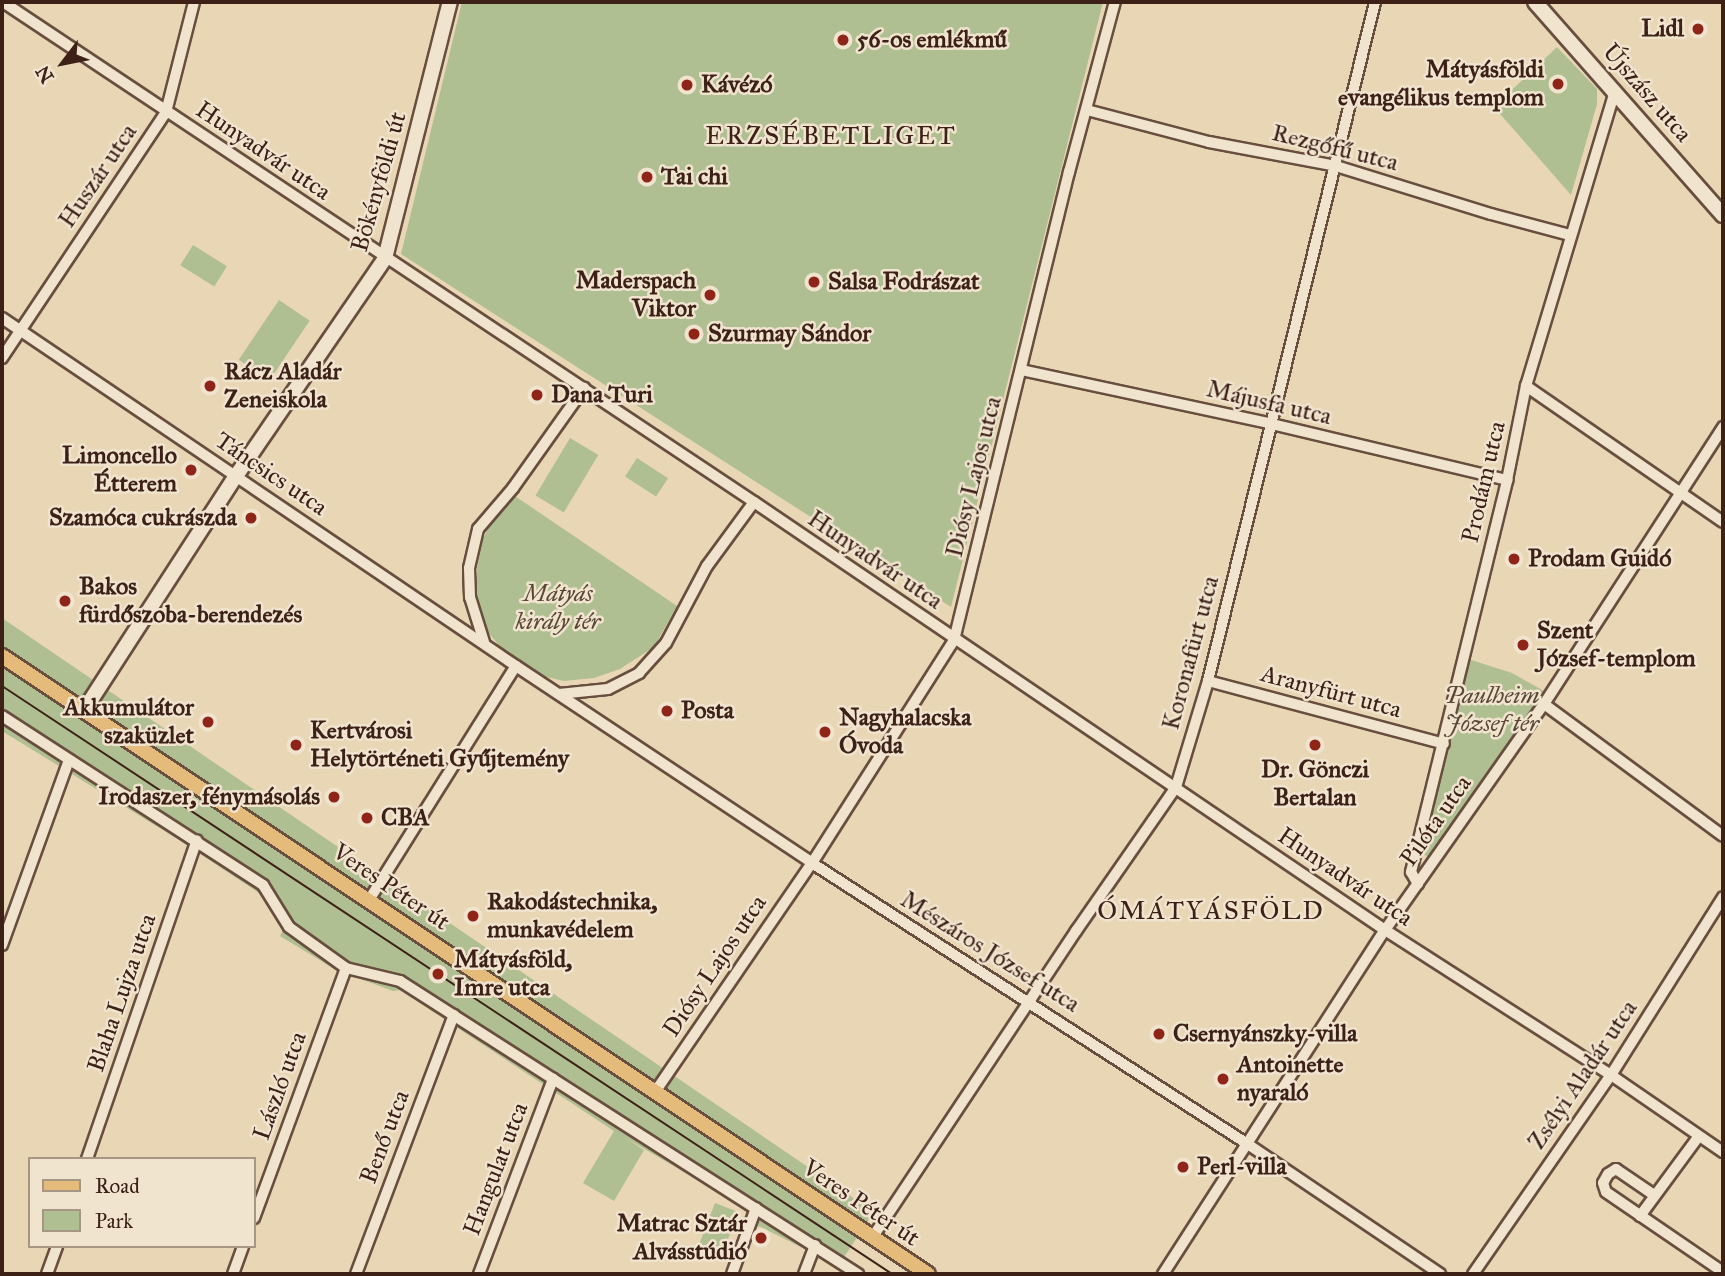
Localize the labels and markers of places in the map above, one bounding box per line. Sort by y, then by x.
place label: Lidl [1641,15,1684,43]
marker: Lidl [1690,21,1706,37]
place label: 56-os emlékmű [857,26,1007,54]
marker: 56-os emlékmű [835,32,851,48]
place label: Mátyásföldi evangélikus templom [1338,56,1544,112]
place label: Kávézó [701,71,773,99]
marker: Mátyásföldi evangélikus templom [1550,76,1566,92]
marker: Kávézó [679,77,695,93]
place label: Tai chi [661,163,728,191]
marker: Tai chi [639,169,655,185]
place label: Maderspach Viktor [576,267,696,323]
place label: Salsa Fodrászat [828,268,980,296]
marker: Salsa Fodrászat [806,274,822,290]
marker: Maderspach Viktor [702,287,718,303]
place label: Szurmay Sándor [708,320,871,348]
marker: Szurmay Sándor [686,326,702,342]
place label: Rácz Aladár Zeneiskola [224,358,341,414]
marker: Rácz Aladár Zeneiskola [202,378,218,394]
place label: Dana Turi [551,381,653,409]
marker: Dana Turi [529,387,545,403]
place label: Limoncello Étterem [62,442,177,498]
marker: Limoncello Étterem [183,462,199,478]
place label: Szamóca cukrászda [49,504,237,532]
marker: Szamóca cukrászda [243,510,259,526]
place label: Prodam Guidó [1528,545,1671,573]
marker: Prodam Guidó [1506,551,1522,567]
place label: Bakos fürdőszoba-berendezés [79,573,302,629]
marker: Bakos fürdőszoba-berendezés [57,593,73,609]
place label: Szent József-templom [1537,617,1696,673]
marker: Szent József-templom [1515,637,1531,653]
place label: Akkumulátor szaküzlet [64,694,194,750]
place label: Posta [681,697,734,725]
marker: Posta [659,703,675,719]
place label: Nagyhalacska Óvoda [839,704,971,760]
marker: Akkumulátor szaküzlet [200,714,216,730]
place label: Kertvárosi Helytörténeti Gyűjtemény [310,717,569,773]
marker: Nagyhalacska Óvoda [817,724,833,740]
marker: Kertvárosi Helytörténeti Gyűjtemény [288,737,304,753]
marker: Dr. Gönczi Bertalan [1307,737,1323,753]
place label: Dr. Gönczi Bertalan [1261,756,1369,812]
place label: Irodaszer, fénymásolás [98,783,320,811]
marker: Irodaszer, fénymásolás [326,789,342,805]
place label: CBA [381,804,429,832]
marker: CBA [359,810,375,826]
place label: Rakodástechnika, munkavédelem [487,888,658,944]
marker: Rakodástechnika, munkavédelem [465,908,481,924]
place label: Mátyásföld, Imre utca [454,946,572,1002]
marker: Mátyásföld, Imre utca [428,964,448,984]
place label: Csernyánszky-villa [1173,1020,1357,1048]
marker: Csernyánszky-villa [1151,1026,1167,1042]
place label: Antoinette nyaraló [1237,1051,1343,1107]
marker: Antoinette nyaraló [1215,1071,1231,1087]
place label: Perl-villa [1197,1153,1287,1181]
marker: Perl-villa [1175,1159,1191,1175]
place label: Matrac Sztár Alvásstúdió [617,1210,747,1266]
marker: Matrac Sztár Alvásstúdió [753,1230,769,1246]

